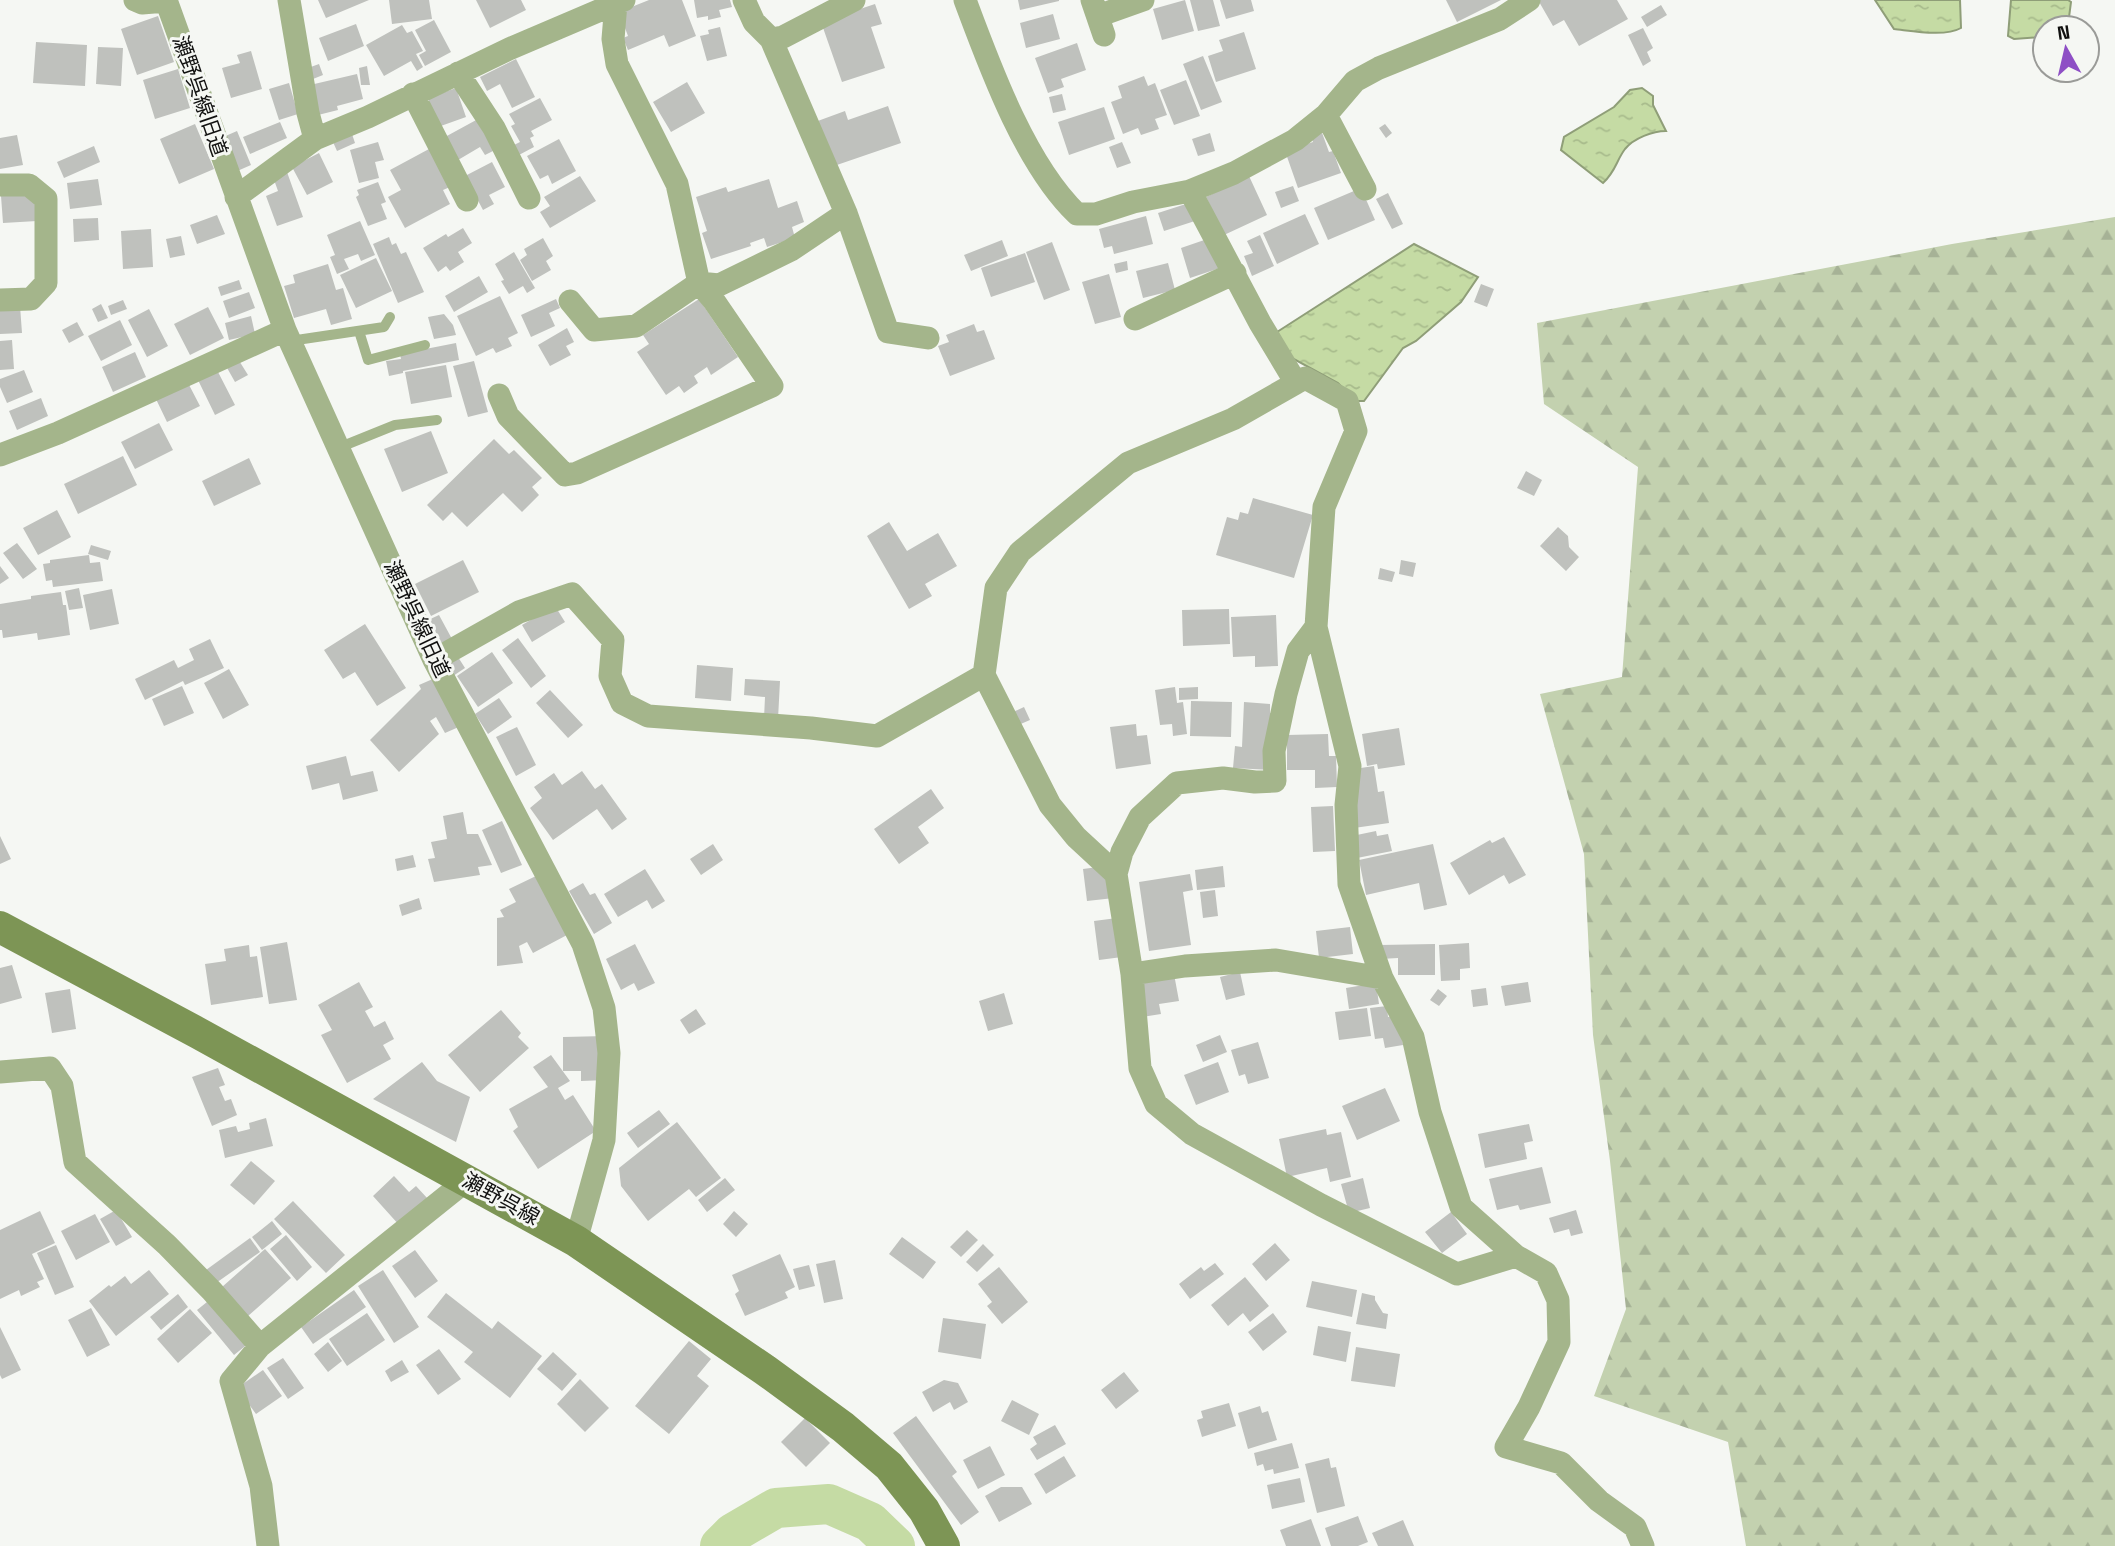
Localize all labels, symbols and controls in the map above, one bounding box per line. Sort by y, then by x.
north arrow [2031,14,2101,84]
text: N [2056,19,2072,46]
street label: 瀬野呉線旧道 [167,32,234,160]
street label: 瀬野呉線旧道 [379,556,456,682]
street label: 瀬野呉線 [458,1166,545,1231]

